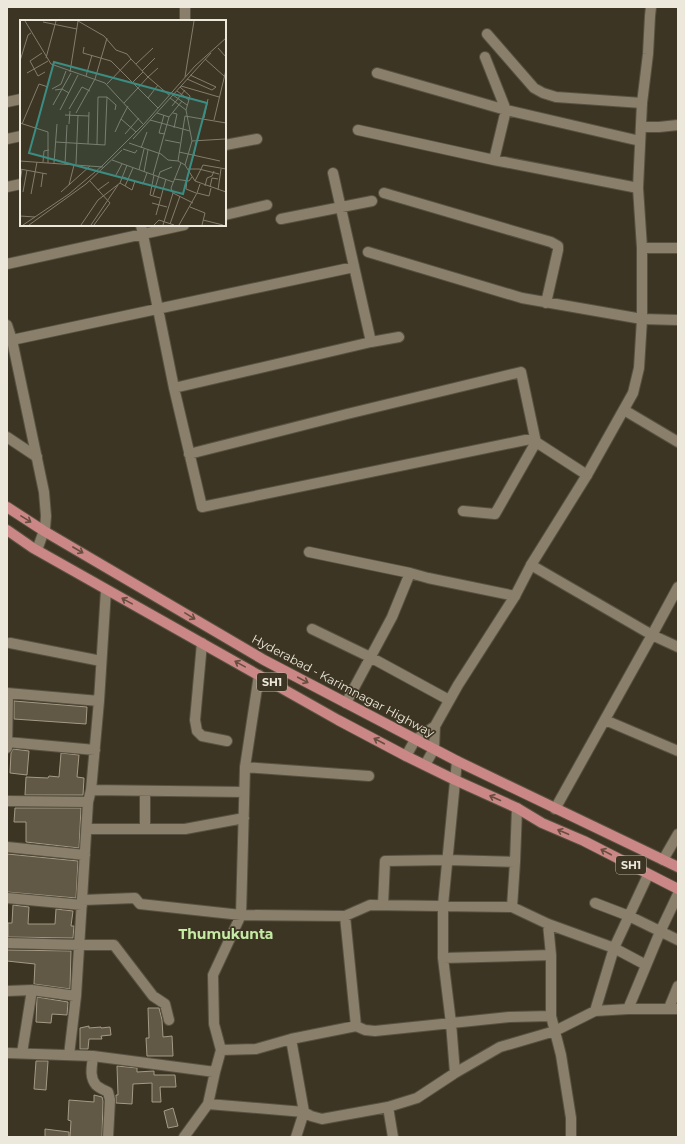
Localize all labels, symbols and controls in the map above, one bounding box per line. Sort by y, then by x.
inset map [20,20,226,226]
one-way arrow [20,515,31,523]
one-way arrow [72,547,84,555]
one-way arrow [121,597,133,604]
one-way arrow [184,613,196,621]
street label: Hyderabad - Karimnagar Highway [249,631,437,740]
one-way arrow [235,660,247,668]
road number: SH1 [257,673,287,691]
one-way arrow [297,677,309,685]
one-way arrow [373,737,385,744]
one-way arrow [490,794,502,801]
one-way arrow [557,828,569,835]
one-way arrow [600,848,612,856]
road number: SH1 [616,856,646,874]
district label: Thumukunta [179,925,274,943]

